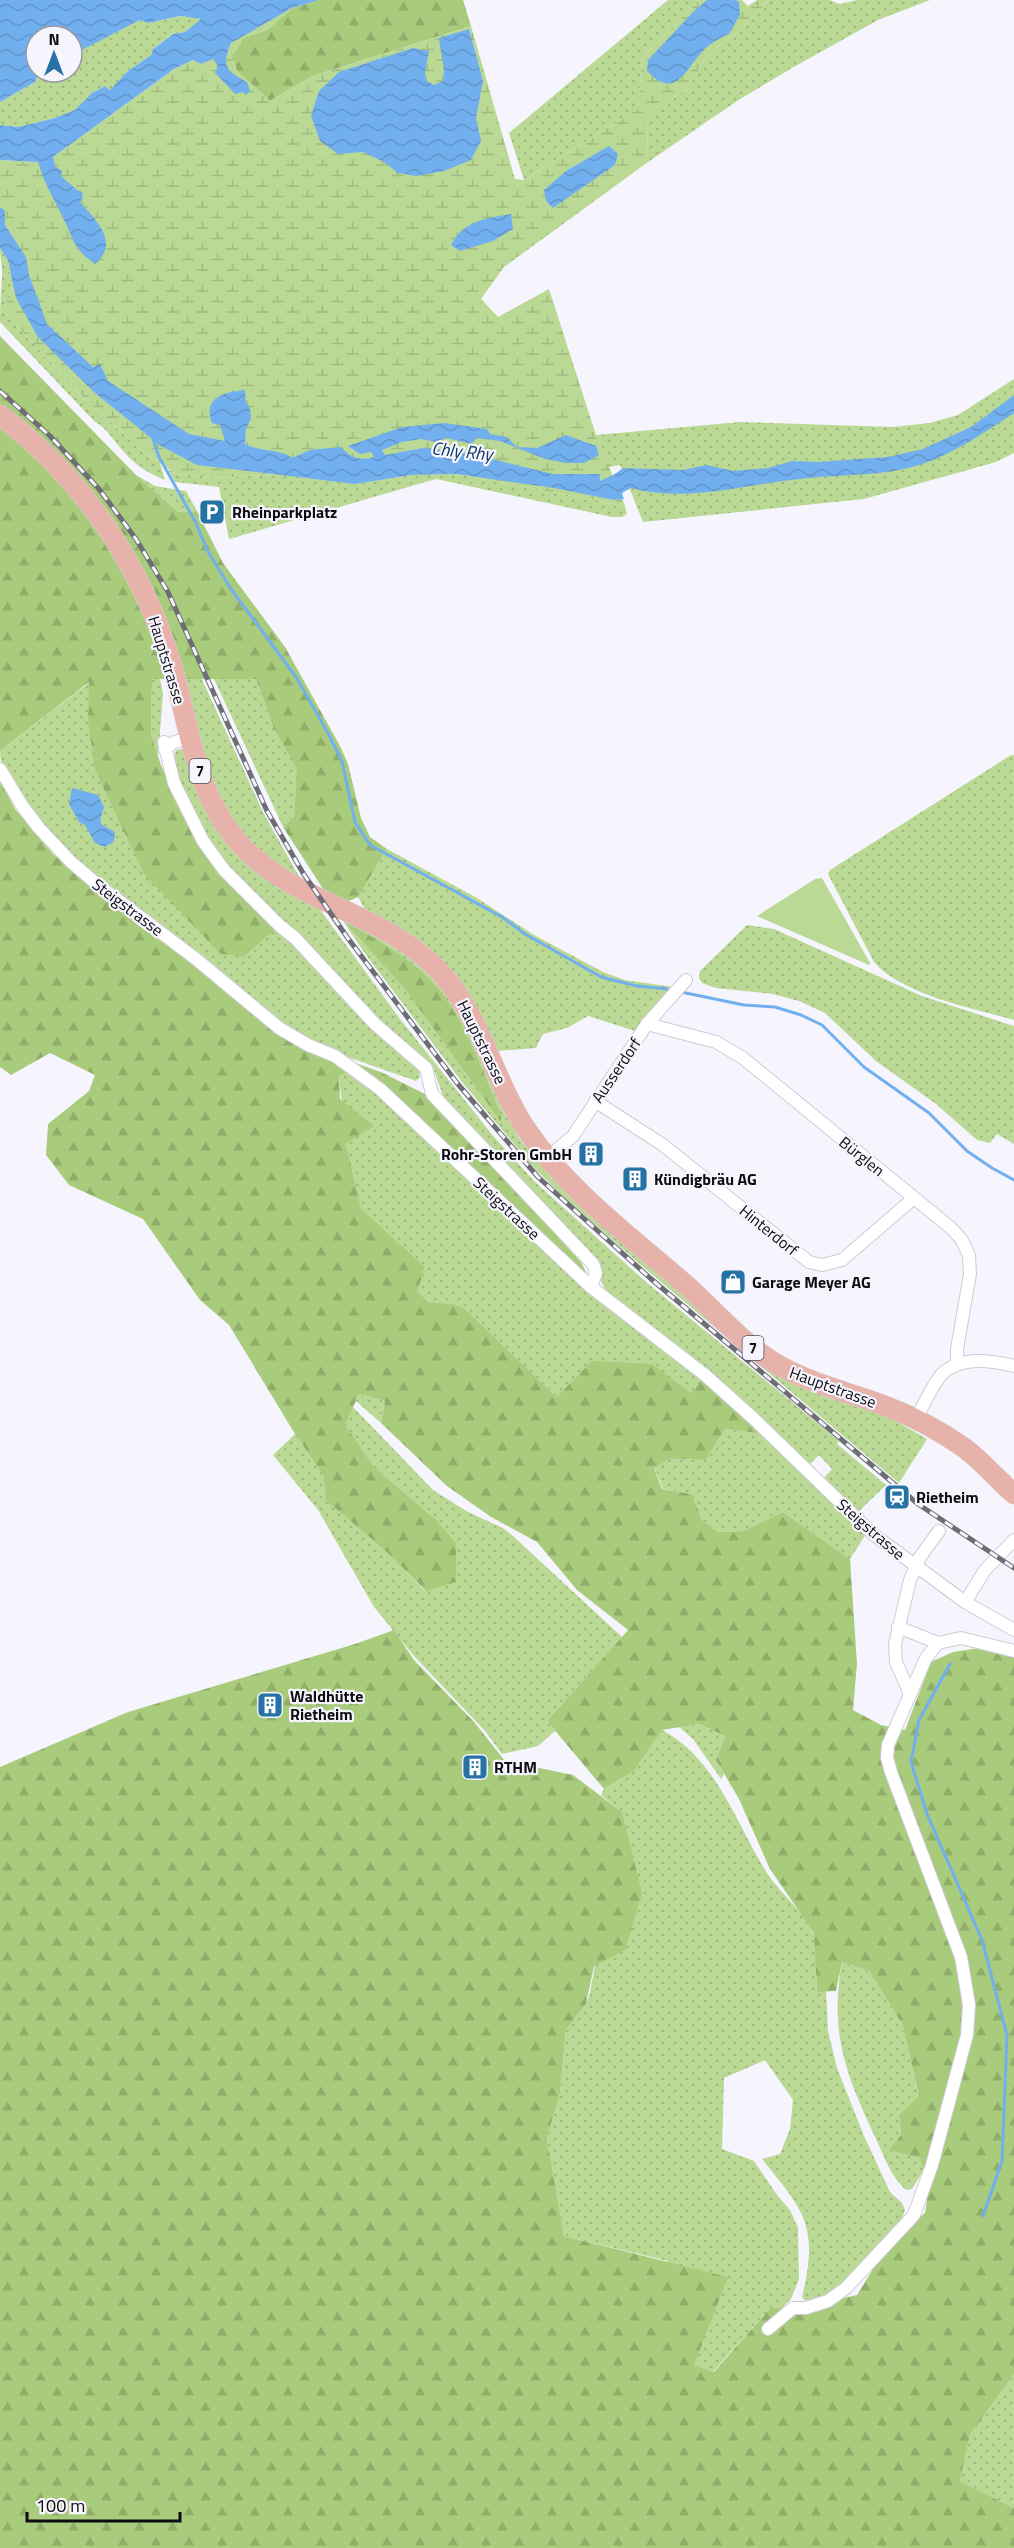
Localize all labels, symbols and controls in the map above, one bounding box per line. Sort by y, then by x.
north arrow [24,24,84,84]
text: N [48,27,60,51]
water label: Chly Rhy [430,434,496,468]
parking icon: Rheinparkplatz [197,497,227,527]
place label: Rheinparkplatz [232,500,337,524]
street label: Hauptstrasse [142,613,192,707]
road number: 7 [190,759,210,783]
street label: Steigstrasse [87,872,169,942]
street label: Hauptstrasse [451,996,513,1088]
street label: Ausserdorf [585,1032,647,1107]
street label: Bürglen [834,1130,890,1182]
building icon: Rohr-Storen GmbH [576,1139,606,1169]
place label: Rohr-Storen GmbH [441,1142,572,1166]
building icon: Kündigbräu AG [620,1164,650,1194]
place label: Kündigbräu AG [654,1167,757,1191]
street label: Steigstrasse [468,1171,546,1245]
street label: Hinterdorf [734,1199,804,1262]
shop icon: Garage Meyer AG [718,1267,748,1297]
place label: Garage Meyer AG [752,1270,871,1294]
road number: 7 [742,1336,764,1360]
street label: Hauptstrasse [786,1360,880,1414]
station icon: Rietheim [882,1482,912,1512]
place label: Rietheim [916,1485,979,1509]
street label: Steigstrasse [832,1493,910,1565]
place label: Waldhütte Rietheim [290,1684,363,1726]
building icon: Waldhütte Rietheim [255,1690,285,1720]
building icon: RTHM [460,1752,490,1782]
place label: RTHM [494,1755,537,1779]
scale bar [27,2485,180,2523]
text: 100 m [36,2492,85,2519]

